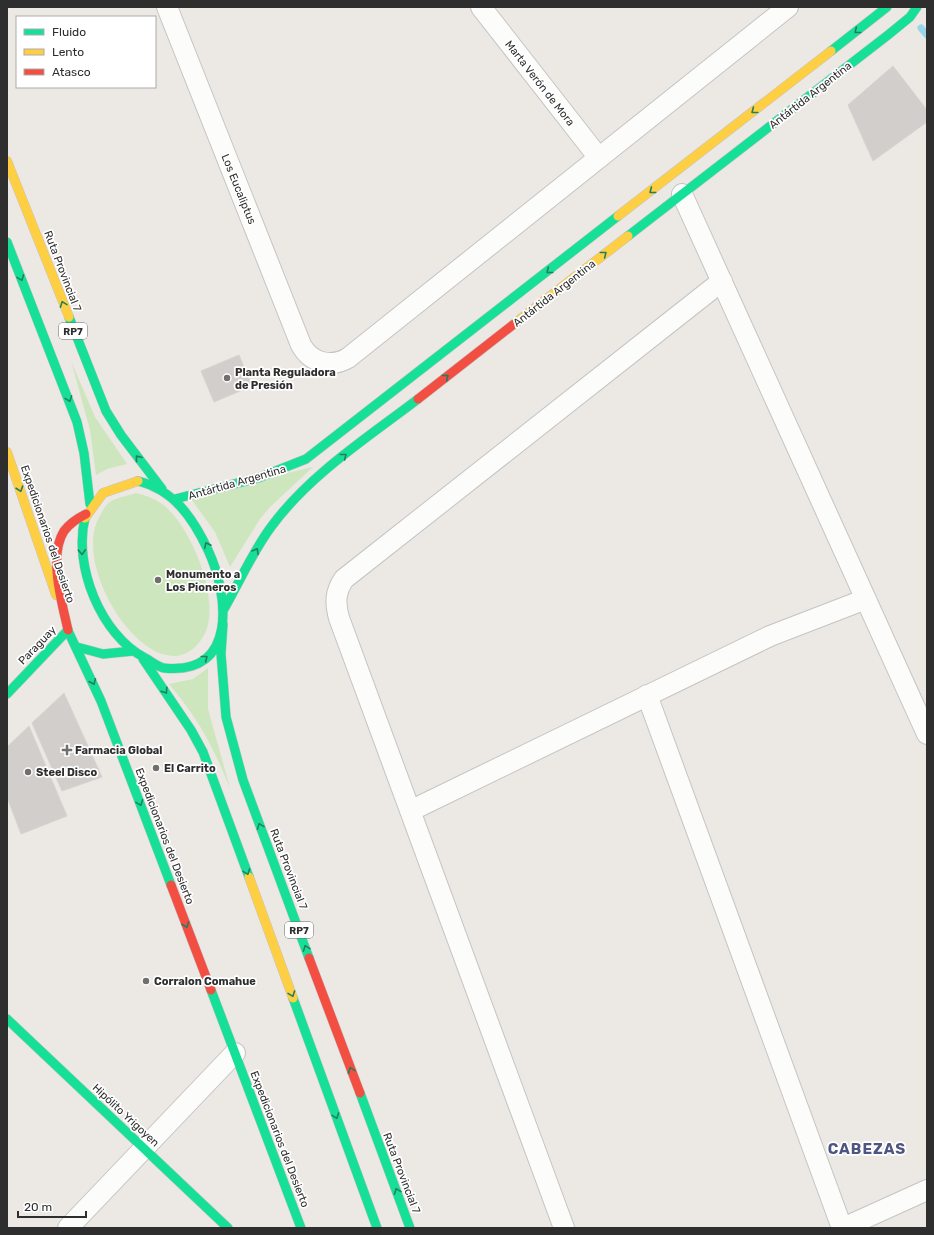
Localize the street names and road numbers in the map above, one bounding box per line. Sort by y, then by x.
street label: Marta Verón de Mora [502,38,577,129]
street label: Antártida Argentina [767,59,854,132]
street label: Los Eucaliptus [219,152,259,226]
street label: Ruta Provincial 7 [41,229,84,314]
street label: Antártida Argentina [511,257,598,330]
road number: RP7 [59,323,87,339]
street label: Antártida Argentina [187,462,287,503]
street label: Expedicionarios del Desierto [18,464,77,605]
street label: Paraguay [16,623,59,667]
street label: Expedicionarios del Desierto [133,766,197,906]
street label: Ruta Provincial 7 [267,827,310,912]
road number: RP7 [285,922,313,938]
street label: Expedicionarios del Desierto [248,1069,312,1209]
street label: Hipólito Yrigoyen [90,1081,162,1150]
street label: Ruta Provincial 7 [380,1131,423,1216]

